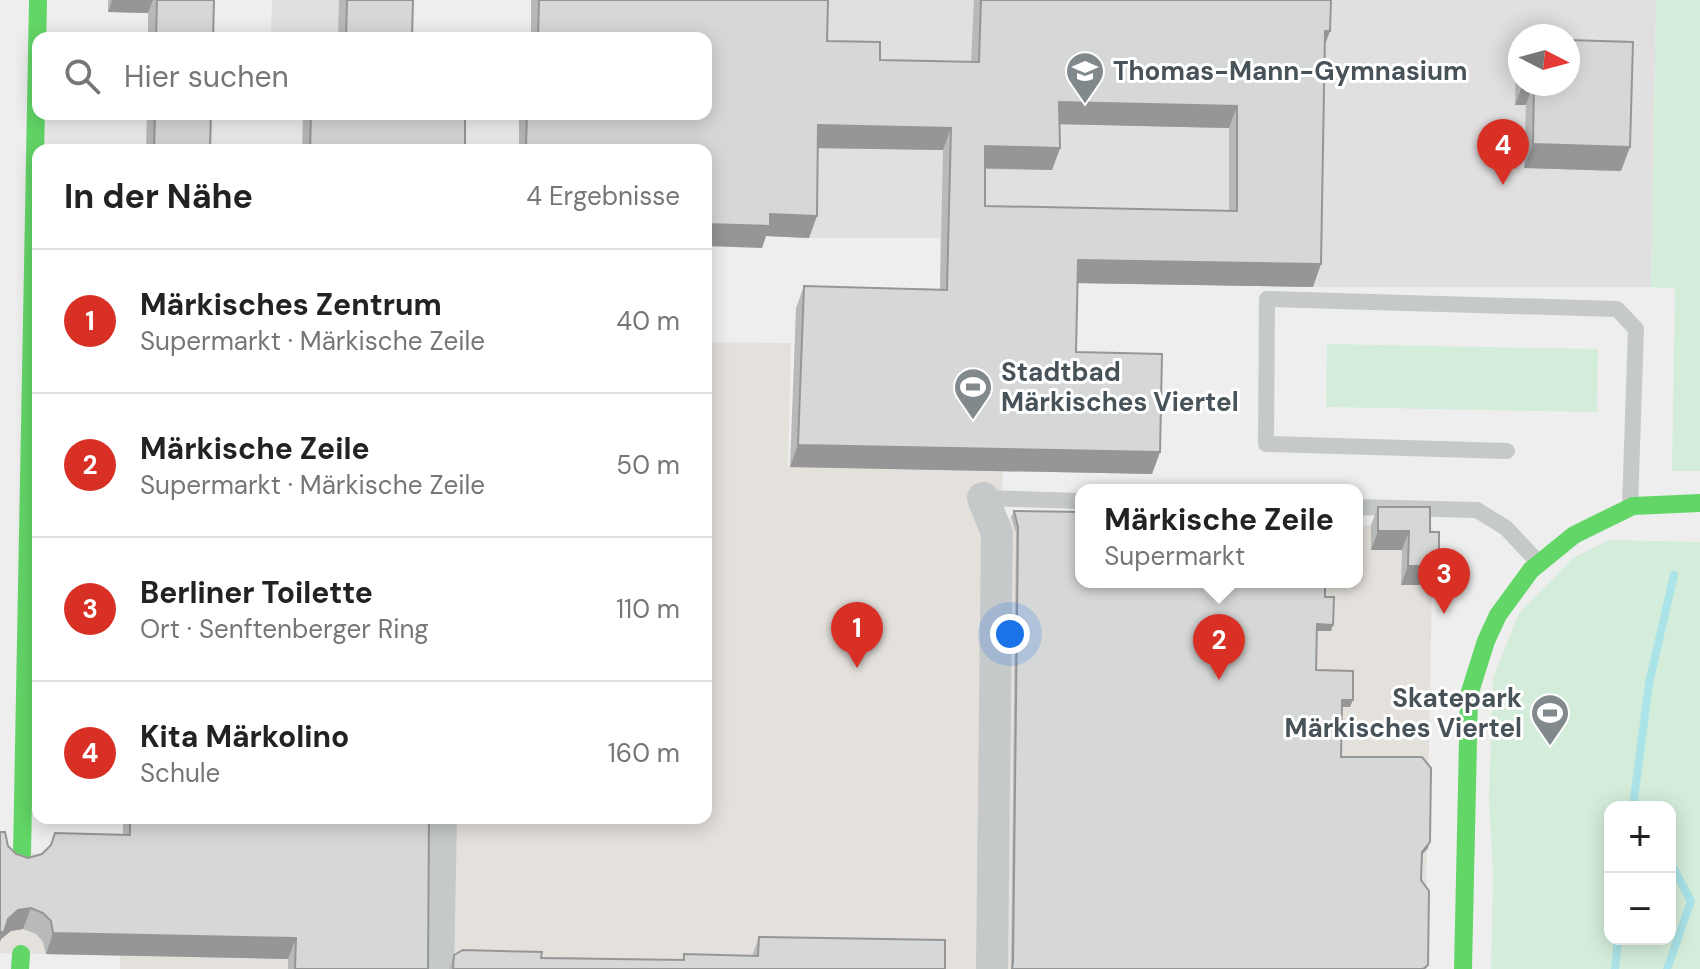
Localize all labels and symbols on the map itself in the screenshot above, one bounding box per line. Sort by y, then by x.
north arrow [1508,24,1580,96]
school or university icon: Thomas-Mann-Gymnasium [1064,50,1106,105]
place label: Thomas-Mann-Gymnasium [1113,54,1467,88]
pin: 4 [1477,119,1529,185]
place label: Stadtbad Märkisches Viertel [1001,355,1239,419]
sports icon: Stadtbad Märkisches Viertel [952,366,994,421]
pin: 3 [1418,548,1470,614]
pin: 1 [831,602,883,668]
your location [990,614,1030,654]
pin: 2 [1193,614,1245,680]
place label: Skatepark Märkisches Viertel [1284,681,1522,745]
sports icon: Skatepark Märkisches Viertel [1529,692,1571,747]

